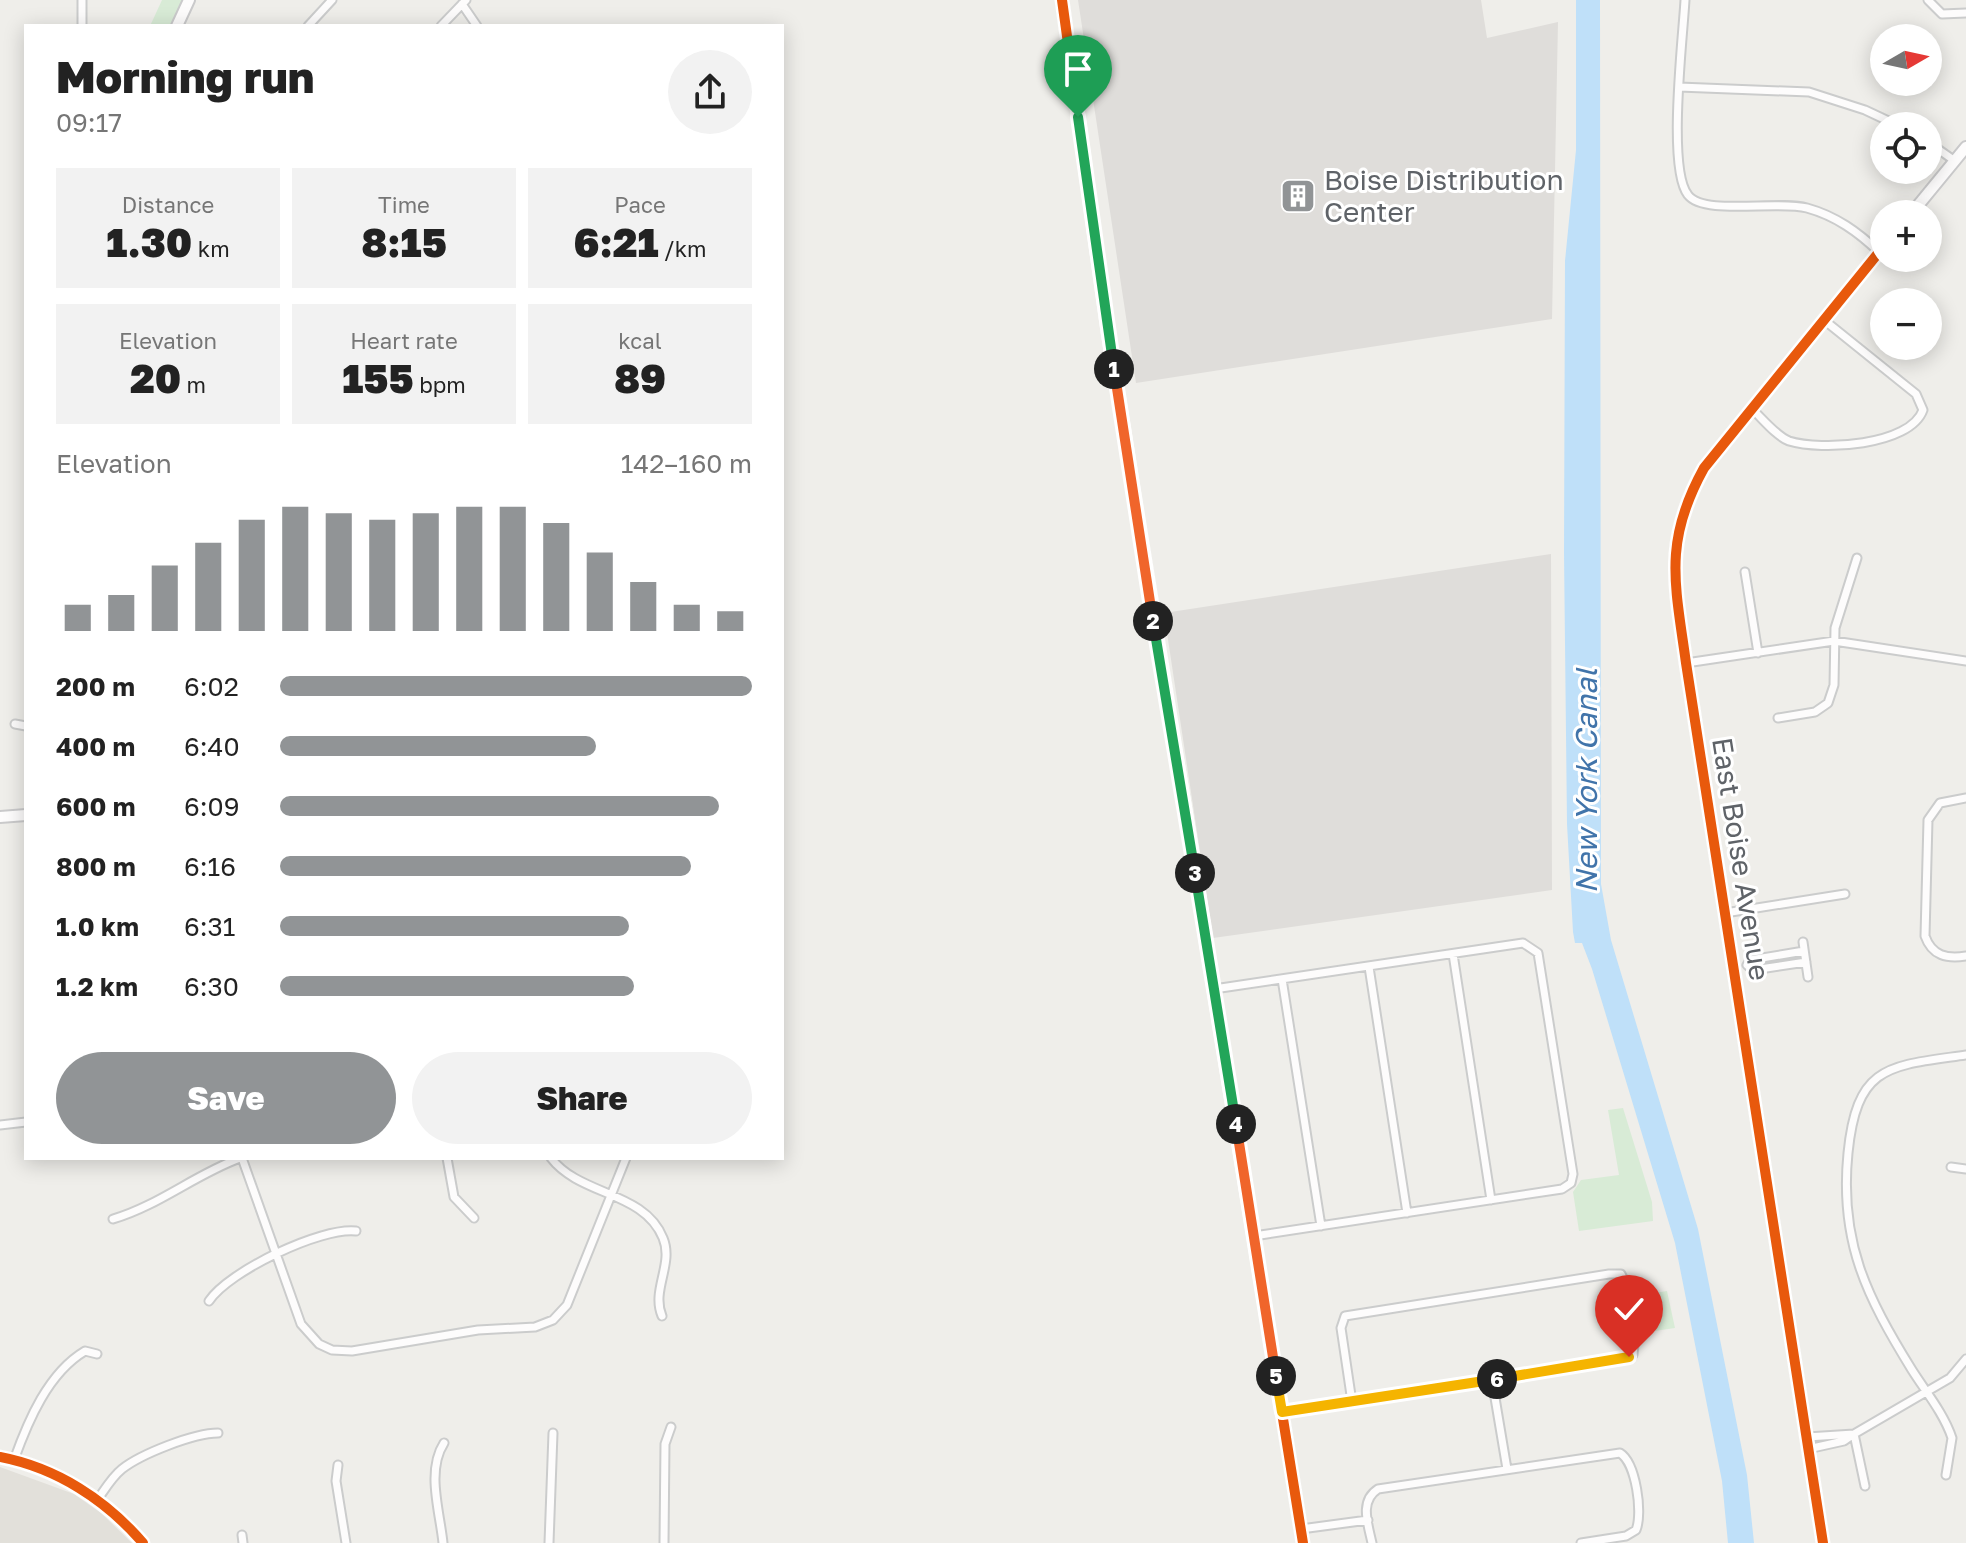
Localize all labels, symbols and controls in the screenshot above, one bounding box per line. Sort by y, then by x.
north arrow [1870,24,1942,96]
map controls [1870,24,1942,360]
pin [1044,35,1112,117]
icon: arrive [1056,47,1100,91]
text: Morning run [56,50,314,103]
button: share [668,50,752,134]
text: 09:17 [56,107,122,138]
button: locate [1870,112,1942,184]
place label: Boise Distribution Center [1324,163,1564,228]
building icon: Boise Distribution Center [1279,177,1317,215]
text: Distance [122,191,214,218]
text: Time [378,191,430,218]
text: Pace [614,191,666,218]
button: + [1870,200,1942,272]
text: 1.30 [106,218,192,266]
text: 8:15 [361,218,447,266]
text: 6:21 [573,218,659,266]
text: km [192,235,230,262]
text: /km [659,235,707,262]
button: − [1870,288,1942,360]
text: Elevation [119,327,217,354]
text: Heart rate [350,327,458,354]
text: kcal [618,327,662,354]
pin: 1 [1094,349,1134,389]
text: 20 [130,354,181,402]
text: 155 [342,354,414,402]
text: 89 [614,354,666,402]
text: 1 [1108,355,1120,382]
text: m [181,371,206,398]
text: bpm [414,371,466,398]
text: Elevation [56,448,172,479]
text: 142–160 m [621,448,752,479]
pin: 2 [1133,601,1173,641]
text: 2 [1146,607,1160,634]
water label: New York Canal [1568,667,1604,894]
text: 200 m [56,671,135,702]
text: 6:02 [184,671,239,702]
text: 400 m [56,731,135,762]
text: 6:40 [184,731,240,762]
street label: East Boise Avenue [1706,735,1777,983]
text: 600 m [56,791,136,822]
text: 6:09 [184,791,239,822]
text: 800 m [56,851,136,882]
text: 6:16 [184,851,236,882]
pin: 3 [1175,853,1215,893]
text: 3 [1188,859,1202,886]
text: 1.0 km [56,911,139,942]
text: 6:31 [184,911,235,942]
text: 1.2 km [56,971,138,1002]
text: 6:30 [184,971,239,1002]
button: Save [56,1052,396,1144]
button: Share [412,1052,752,1144]
pin: 4 [1216,1104,1256,1144]
text: 4 [1229,1110,1243,1137]
pin [1595,1275,1663,1357]
icon: check [1607,1287,1651,1331]
pin: 5 [1256,1356,1296,1396]
pin: 6 [1477,1359,1517,1399]
text: 5 [1269,1362,1283,1389]
text: 6 [1490,1365,1504,1392]

